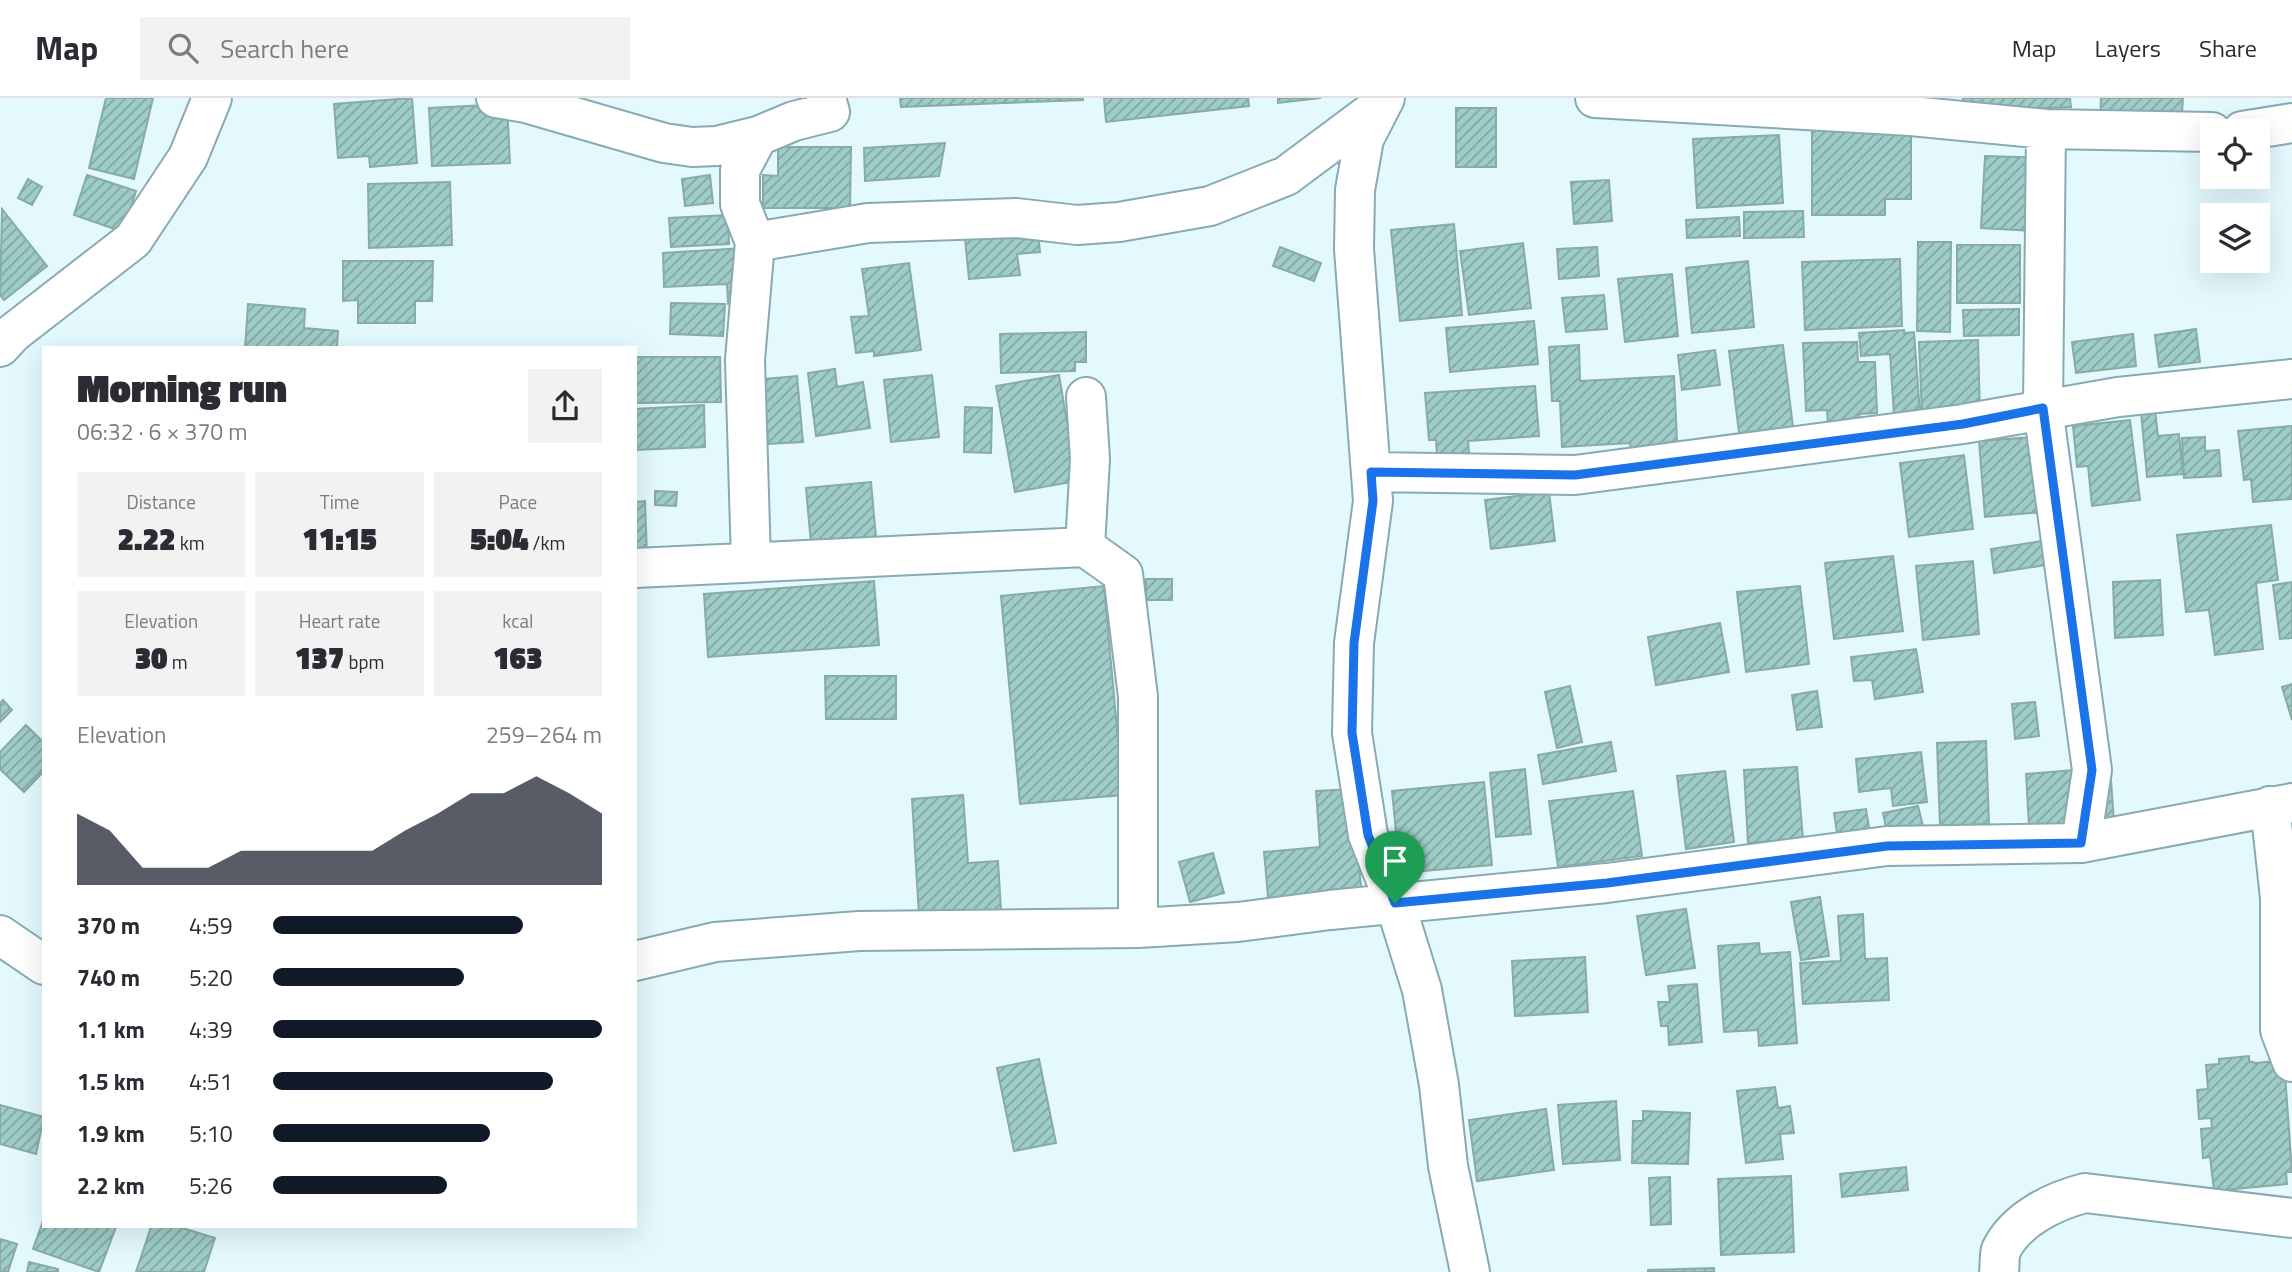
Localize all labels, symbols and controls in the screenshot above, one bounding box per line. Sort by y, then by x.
search box [140,17,630,80]
text: Map [35,23,98,73]
icon: search [164,29,202,67]
text: Search here [220,29,349,68]
text: Map [2012,30,2057,66]
text: Layers [2095,30,2161,66]
text: Share [2199,30,2257,66]
map controls [2200,119,2270,273]
button: locate [2200,119,2270,189]
button: layers [2200,203,2270,273]
text: Morning run [77,359,287,417]
button: share [528,369,602,443]
text: 06:32 · 6 × 370 m [77,414,247,449]
text: Distance [126,487,196,516]
text: Time [320,487,359,516]
text: Pace [499,487,537,516]
text: 2.22 [118,516,176,562]
text: 11:15 [302,516,377,562]
text: 5:04 [470,516,528,562]
text: km [176,528,205,557]
text: /km [528,528,565,557]
text: Elevation [124,606,198,635]
text: Heart rate [299,606,380,635]
text: kcal [502,606,533,635]
text: 30 [135,635,168,681]
text: 137 [295,635,344,681]
text: 163 [493,635,543,681]
text: m [168,647,188,676]
text: bpm [344,647,384,676]
text: Elevation [77,717,166,752]
text: 259–264 m [486,717,602,752]
pin [1365,831,1425,903]
icon: arrive [1376,842,1414,880]
text: 370 m [77,908,140,943]
text: 4:59 [189,908,233,943]
text: 740 m [77,960,140,995]
text: 5:20 [189,960,233,995]
text: 1.1 km [77,1012,145,1047]
text: 4:39 [189,1012,233,1047]
text: 1.5 km [77,1064,145,1099]
text: 4:51 [189,1064,233,1099]
text: 1.9 km [77,1116,145,1151]
text: 5:10 [189,1116,233,1151]
text: 2.2 km [77,1168,145,1203]
text: 5:26 [189,1168,233,1203]

